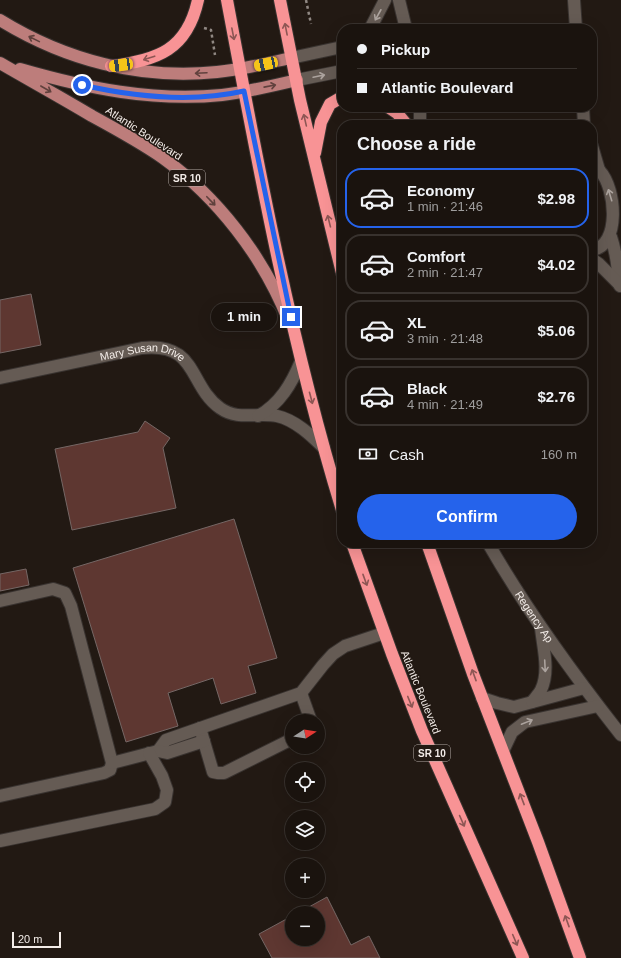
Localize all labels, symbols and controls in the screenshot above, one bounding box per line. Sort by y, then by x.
one-way arrow [373,9,381,21]
one-way arrow [281,23,289,36]
one-way arrow [230,28,238,41]
one-way arrow [29,35,41,43]
text: Pickup [381,41,430,58]
one-way arrow [143,55,156,62]
car [253,56,279,72]
car [108,57,134,73]
one-way arrow [195,69,208,77]
one-way arrow [312,71,325,79]
route start [73,76,91,94]
text: Atlantic Boulevard [381,79,514,96]
one-way arrow [264,81,277,89]
one-way arrow [40,86,52,94]
street label: Atlantic Boulevard [104,104,184,162]
one-way arrow [301,114,308,127]
text: Choose a ride [357,134,476,154]
road number: SR 10 [169,170,205,186]
icon: car [359,180,395,216]
text: Economy [407,182,475,199]
one-way arrow [606,188,613,201]
text: $2.98 [537,190,575,207]
one-way arrow [206,196,216,206]
text: 1 min · 21:46 [407,199,483,214]
one-way arrow [325,215,332,228]
icon: car [359,246,395,282]
text: Comfort [407,248,465,265]
text: $4.02 [537,256,575,273]
text: 2 min · 21:47 [407,265,483,280]
callout: 1 min [211,303,277,331]
route end [282,308,300,326]
text: 1 min [227,309,261,324]
icon: car [359,312,395,348]
text: XL [407,314,426,331]
text: $5.06 [537,322,575,339]
text: 3 min · 21:48 [407,331,483,346]
street label: Mary Susan Drive [99,341,188,363]
icon: car [359,378,395,414]
text: Black [407,380,447,397]
text: $2.76 [537,388,575,405]
one-way arrow [307,392,315,405]
text: 4 min · 21:49 [407,397,483,412]
icon: cash [357,443,379,465]
text: Cash [389,446,424,463]
text: 160 m [541,447,577,462]
button: Confirm [357,494,577,540]
one-way arrow [362,573,369,586]
street label: Regency Ap [513,589,556,645]
street label: Atlantic Boulevard [399,649,443,735]
one-way arrow [541,659,549,672]
one-way arrow [469,669,477,681]
one-way arrow [407,695,415,707]
north arrow [285,714,325,754]
map controls [285,714,325,946]
one-way arrow [521,718,533,726]
road number: SR 10 [414,745,450,761]
button: locate [285,762,325,802]
one-way arrow [517,794,525,806]
button: layers [285,810,325,850]
one-way arrow [459,815,466,827]
button: + [285,858,325,898]
button: − [285,906,325,946]
one-way arrow [563,915,570,928]
scale bar [12,930,61,949]
text: 20 m [18,933,42,945]
one-way arrow [512,933,519,945]

